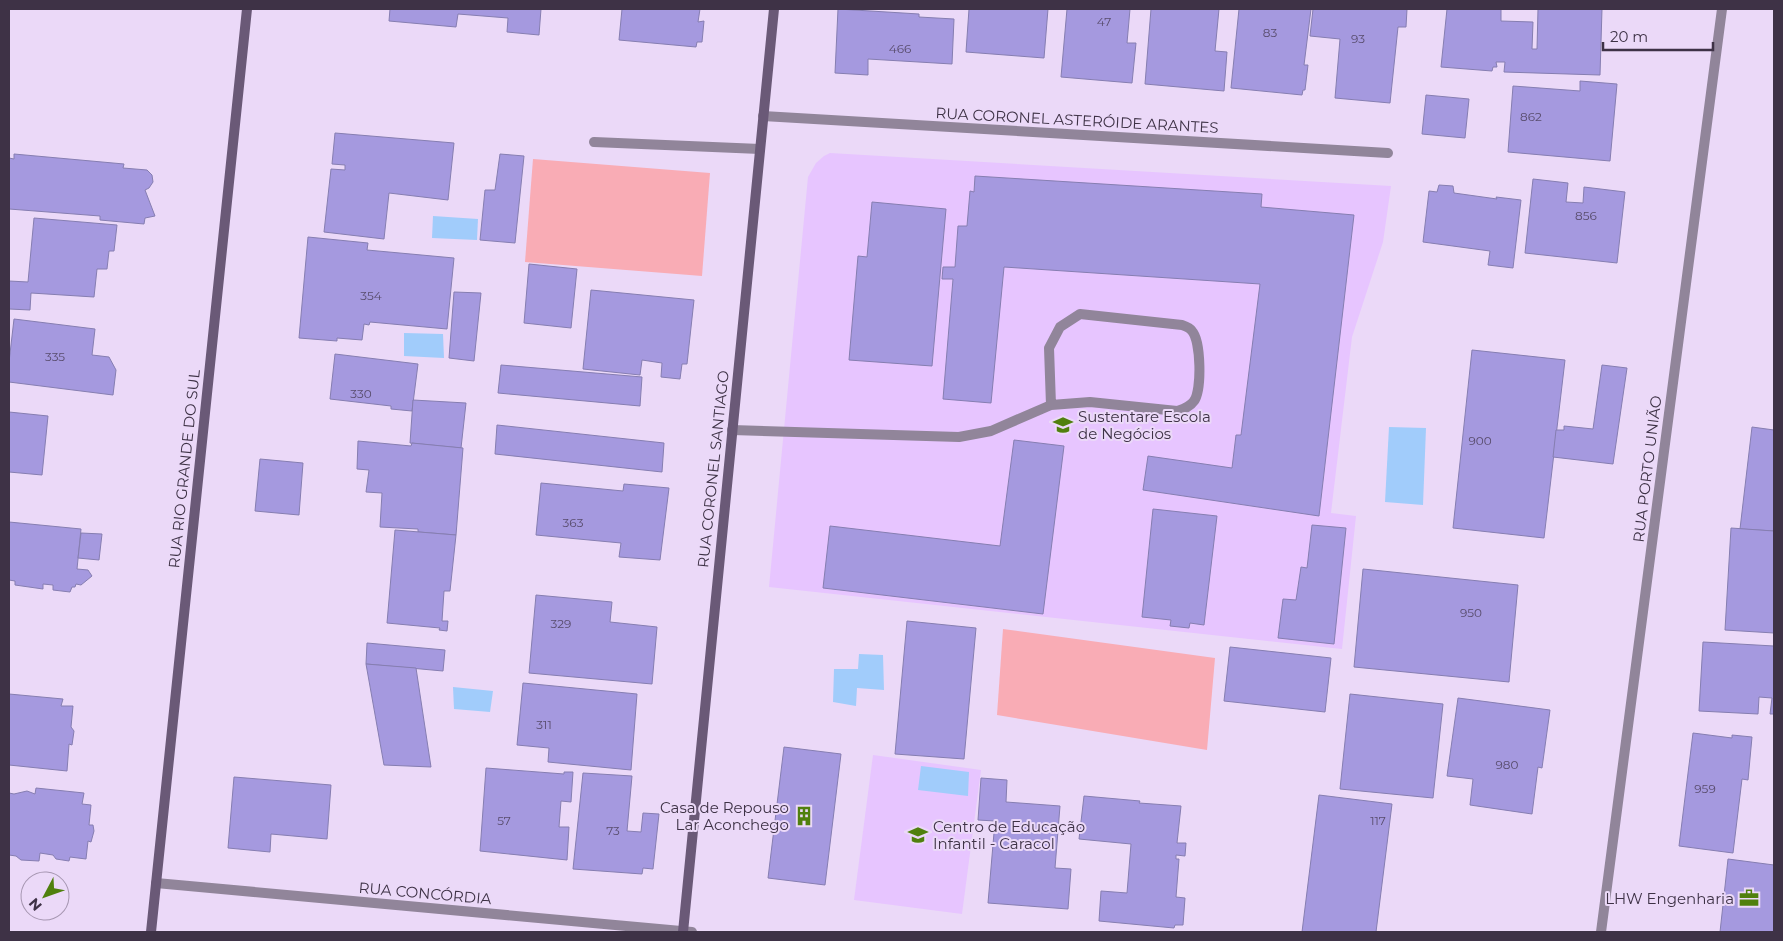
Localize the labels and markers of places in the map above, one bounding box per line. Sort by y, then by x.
place label: Sustentare Escola de Negócios [1078,407,1211,443]
school or university icon: Sustentare Escola de Negócios [1052,414,1074,436]
place label: Casa de Repouso Lar Aconchego [660,798,789,834]
building icon: Casa de Repouso Lar Aconchego [793,805,815,827]
place label: Centro de Educação Infantil - Caracol [933,817,1085,853]
school or university icon: Centro de Educação Infantil - Caracol [907,824,929,846]
office icon: LHW Engenharia [1738,887,1760,909]
place label: LHW Engenharia [1605,889,1734,908]

